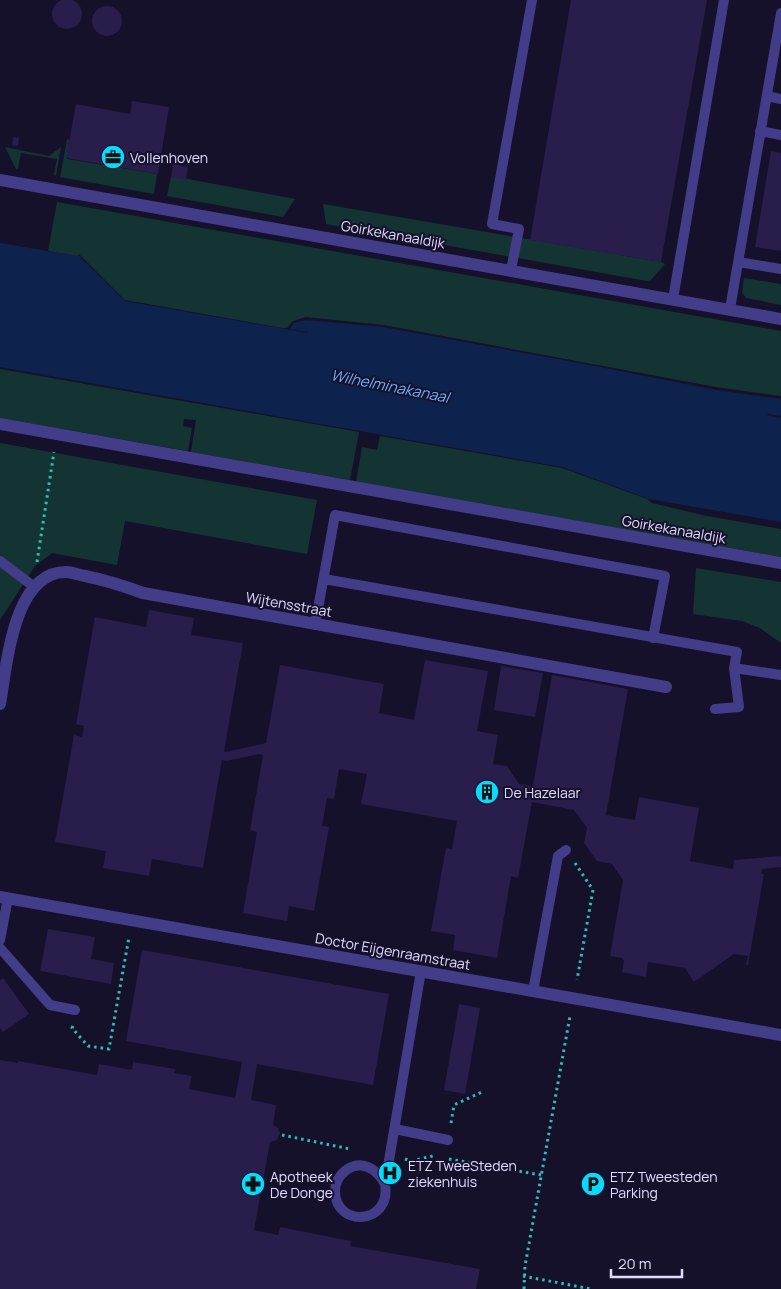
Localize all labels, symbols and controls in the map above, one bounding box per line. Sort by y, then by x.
office icon: Vollenhoven [100,144,126,170]
place label: Vollenhoven [130,148,208,167]
street label: Goirkekanaaldijk [339,215,448,253]
water label: Wilhelminakanaal [329,364,453,408]
street label: Goirkekanaaldijk [620,510,729,548]
street label: Wijtensstraat [244,587,334,621]
building icon: De Hazelaar [474,779,500,805]
place label: De Hazelaar [504,783,581,802]
street label: Doctor Eijgenraamstraat [314,928,472,974]
place label: ETZ TweeSteden ziekenhuis [408,1156,517,1191]
hospital icon: ETZ TweeSteden ziekenhuis [377,1160,403,1186]
place label: Apotheek De Donge [270,1167,334,1202]
place label: ETZ Tweesteden Parking [610,1167,718,1202]
pharmacy icon: Apotheek De Donge [240,1171,266,1197]
parking icon: ETZ Tweesteden Parking [580,1171,606,1197]
scale bar [611,1246,682,1278]
text: 20 m [618,1253,651,1274]

